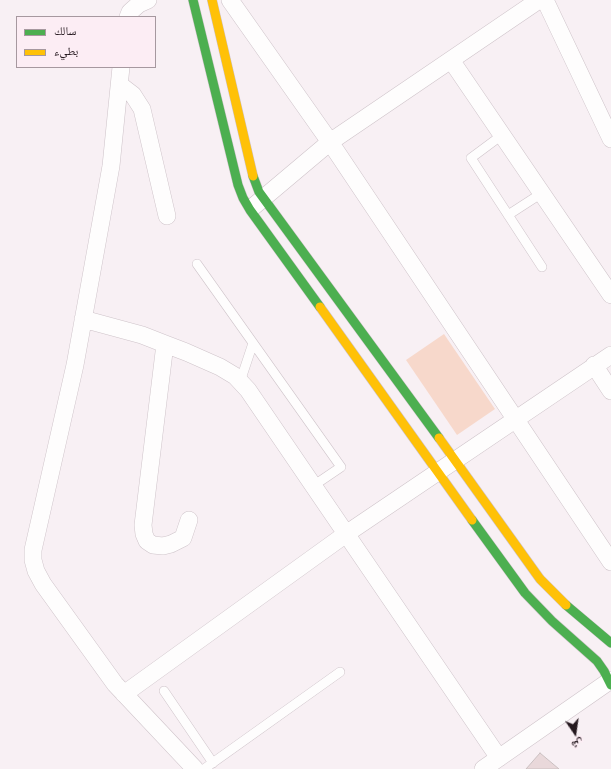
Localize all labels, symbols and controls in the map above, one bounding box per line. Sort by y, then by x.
legend [16,16,156,68]
text: سالك [54,22,76,40]
text: بطيء [54,42,78,60]
north arrow [555,713,595,753]
text: ش [570,736,585,754]

